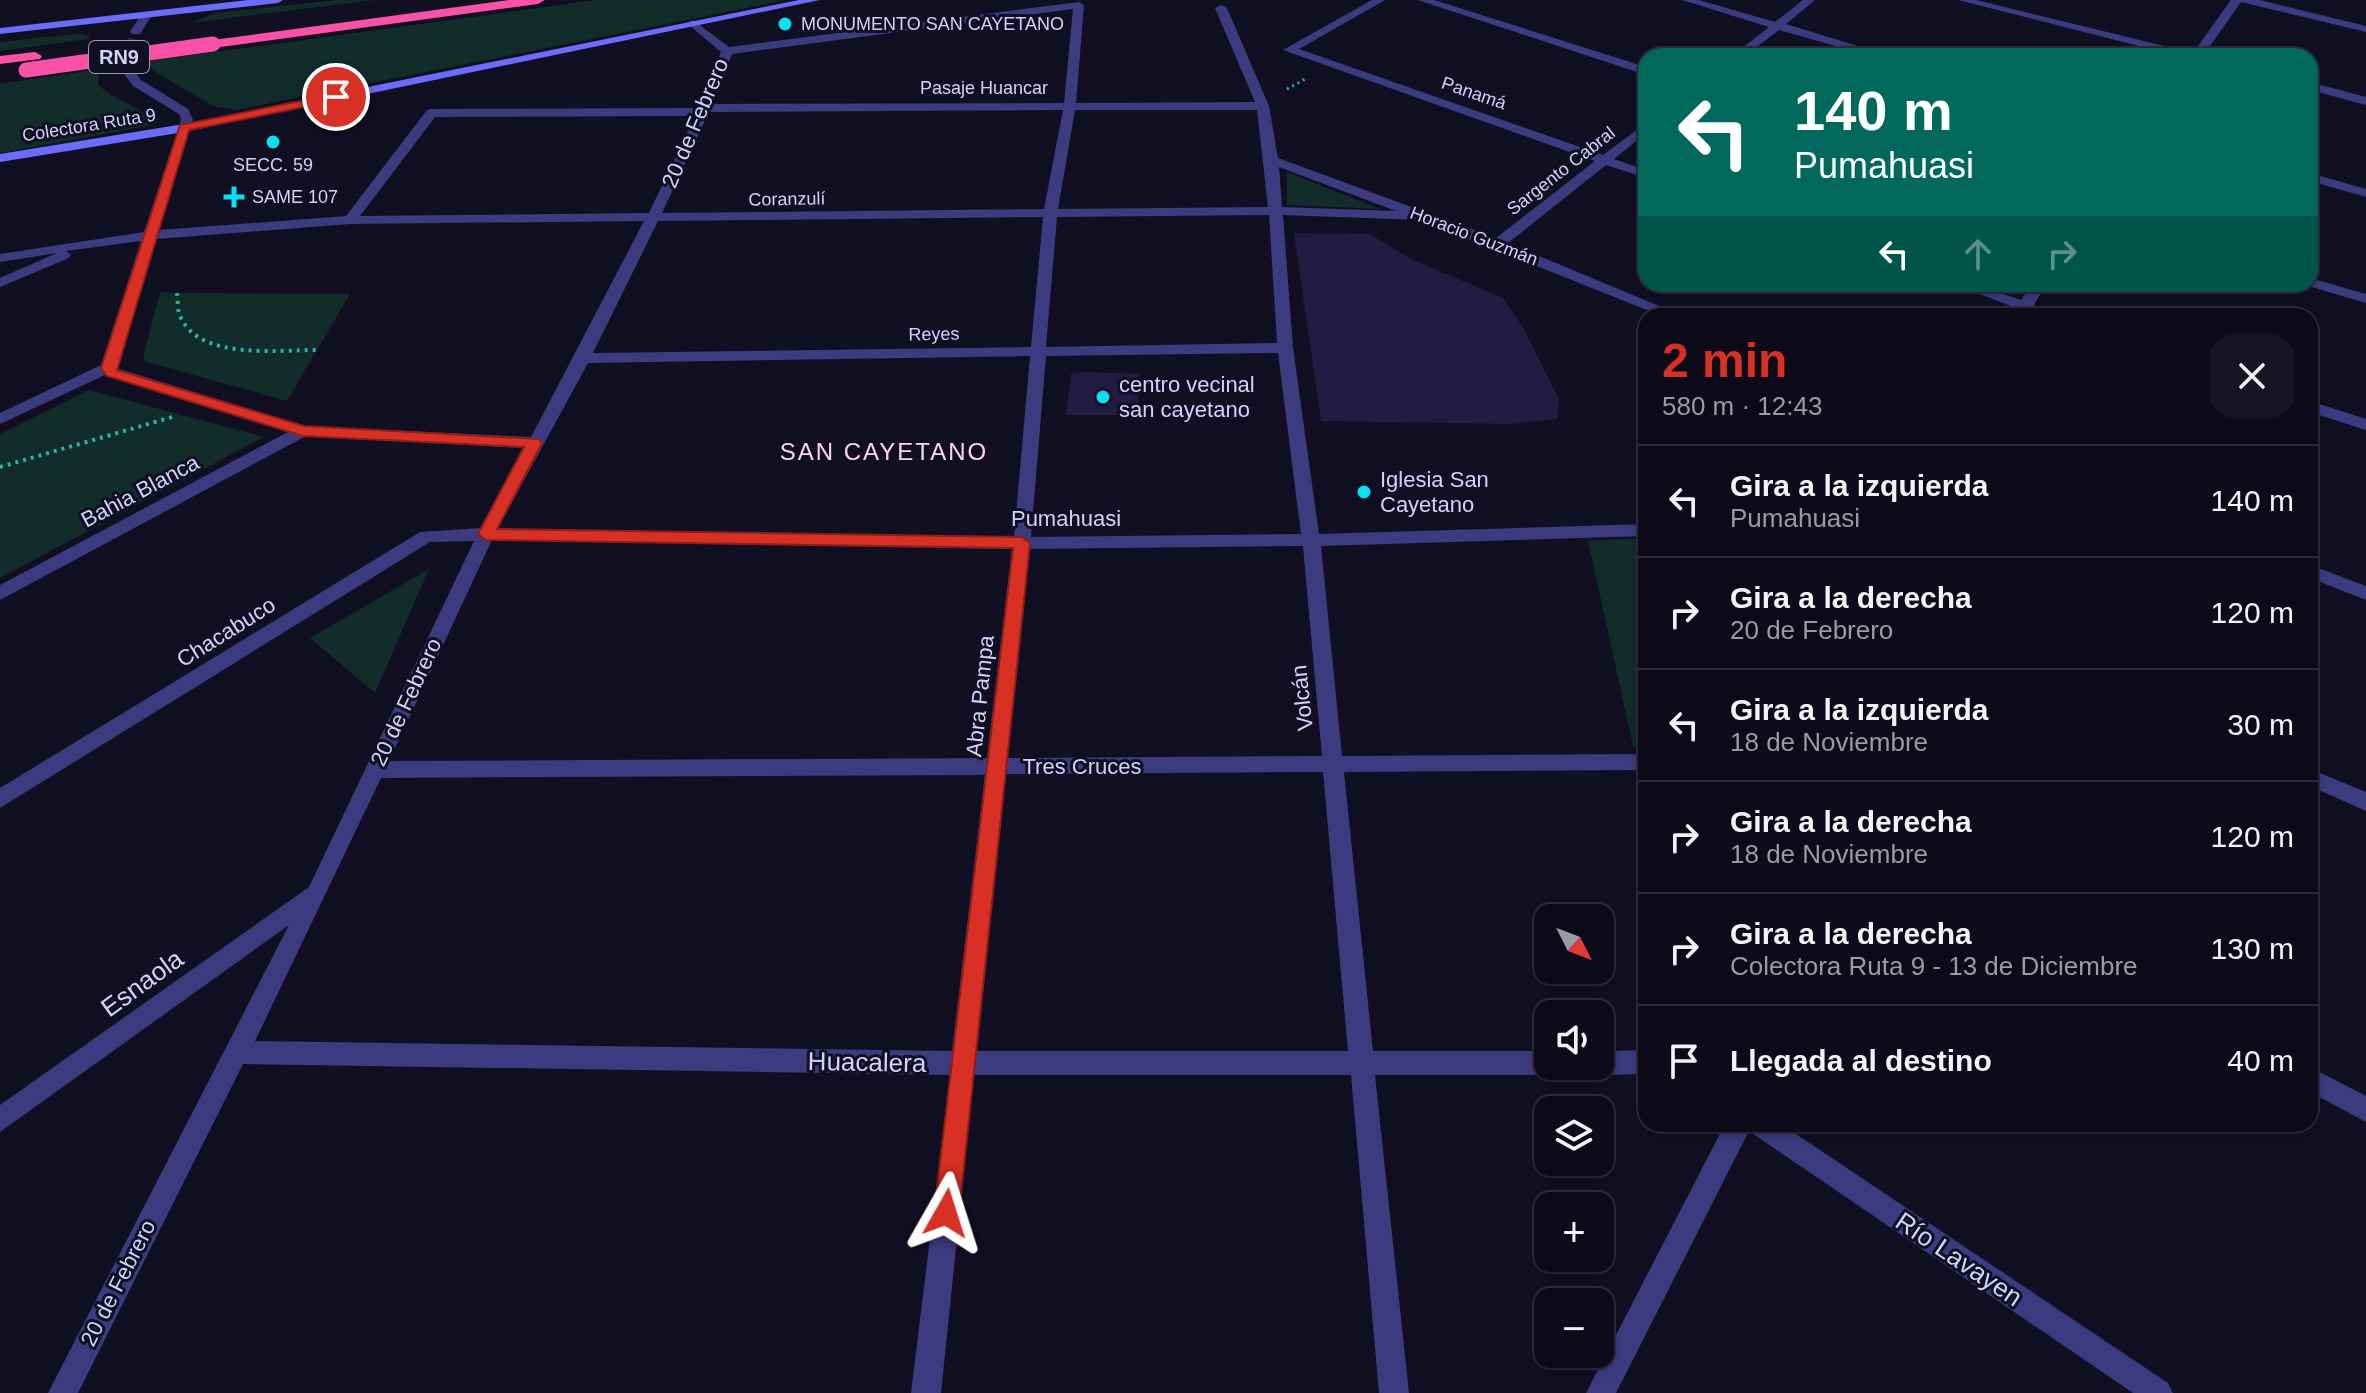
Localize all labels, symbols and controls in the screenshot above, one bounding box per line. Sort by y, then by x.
place label: MONUMENTO SAN CAYETANO [801,14,1064,34]
marker: MONUMENTO SAN CAYETANO [776,15,794,33]
road number: RN9 [89,41,149,73]
street label: 20 de Febrero [656,55,734,191]
pin [302,63,370,131]
street label: Panamá [1439,73,1510,114]
icon: arrive [314,75,358,119]
street label: Pasaje Huancar [920,78,1048,98]
text: 140 m [1794,79,1953,142]
icon: left [1662,80,1766,184]
street label: Colectora Ruta 9 [21,105,157,145]
street label: Sargento Cabral [1503,123,1619,219]
marker: SECC. 59 [264,133,282,151]
text: Pumahuasi [1794,145,1974,186]
place label: SECC. 59 [233,155,313,175]
marker: SAME 107 [223,186,245,208]
place label: SAME 107 [252,187,338,207]
street label: Coranzulí [748,188,826,210]
street label: Horacio Guzmán [1407,202,1541,270]
icon: left [1872,232,1916,276]
icon: ahead [1956,232,2000,276]
icon: right [2040,232,2084,276]
street label: Reyes [908,324,960,344]
text: 2 min [1662,334,1787,387]
button: close [2210,334,2294,418]
place label: centro vecinal san cayetano [1119,372,1255,422]
marker: centro vecinal san cayetano [1094,388,1112,406]
text: 580 m · 12:43 [1662,391,1822,421]
district label: SAN CAYETANO [780,438,988,465]
street label: Bahia Blanca [77,449,204,532]
place label: Iglesia San Cayetano [1380,467,1489,517]
text: Gira a la izquierda [1730,469,1988,502]
icon: left [1662,479,1706,523]
marker: Iglesia San Cayetano [1355,483,1373,501]
text: 140 m [2211,484,2294,517]
text: Pumahuasi [1730,503,1860,533]
street label: Pumahuasi [1011,506,1121,531]
text: Gira a la derecha [1730,581,1972,614]
icon: right [1662,591,1706,635]
street label: Chacabuco [172,592,280,672]
text: 120 m [2211,596,2294,629]
text: 20 de Febrero [1730,615,1893,645]
street label: Abra Pampa [961,633,999,758]
street label: 20 de Febrero [365,634,447,770]
street label: Volcán [1286,664,1318,732]
text: Gira a la izquierda [1730,693,1988,726]
icon: left [1662,703,1706,747]
text: 30 m [2227,708,2294,741]
text: 18 de Noviembre [1730,727,1928,757]
street label: Tres Cruces [1023,754,1141,779]
text: Gira a la derecha [1730,805,1972,838]
icon: right [1662,815,1706,859]
text: 120 m [2211,820,2294,853]
text: 18 de Noviembre [1730,839,1928,869]
north arrow [1534,904,1614,984]
map controls [1534,904,1614,1368]
text: Gira a la derecha [1730,917,1972,950]
icon: right [1662,927,1706,971]
text: 130 m [2211,932,2294,965]
street label: Esnaola [95,943,189,1023]
text: Colectora Ruta 9 - 13 de Diciembre [1730,951,2138,981]
button: sound [1534,1000,1614,1080]
icon: arrive [1662,1039,1706,1083]
text: Llegada al destino [1730,1044,1992,1077]
text: 40 m [2227,1044,2294,1077]
street label: Huacalera [807,1046,927,1078]
button: layers [1534,1096,1614,1176]
position arrow [904,1171,988,1255]
button: + [1534,1192,1614,1272]
street label: Río Lavayen [1890,1206,2028,1312]
street label: 20 de Febrero [75,1216,161,1350]
button: − [1534,1288,1614,1368]

